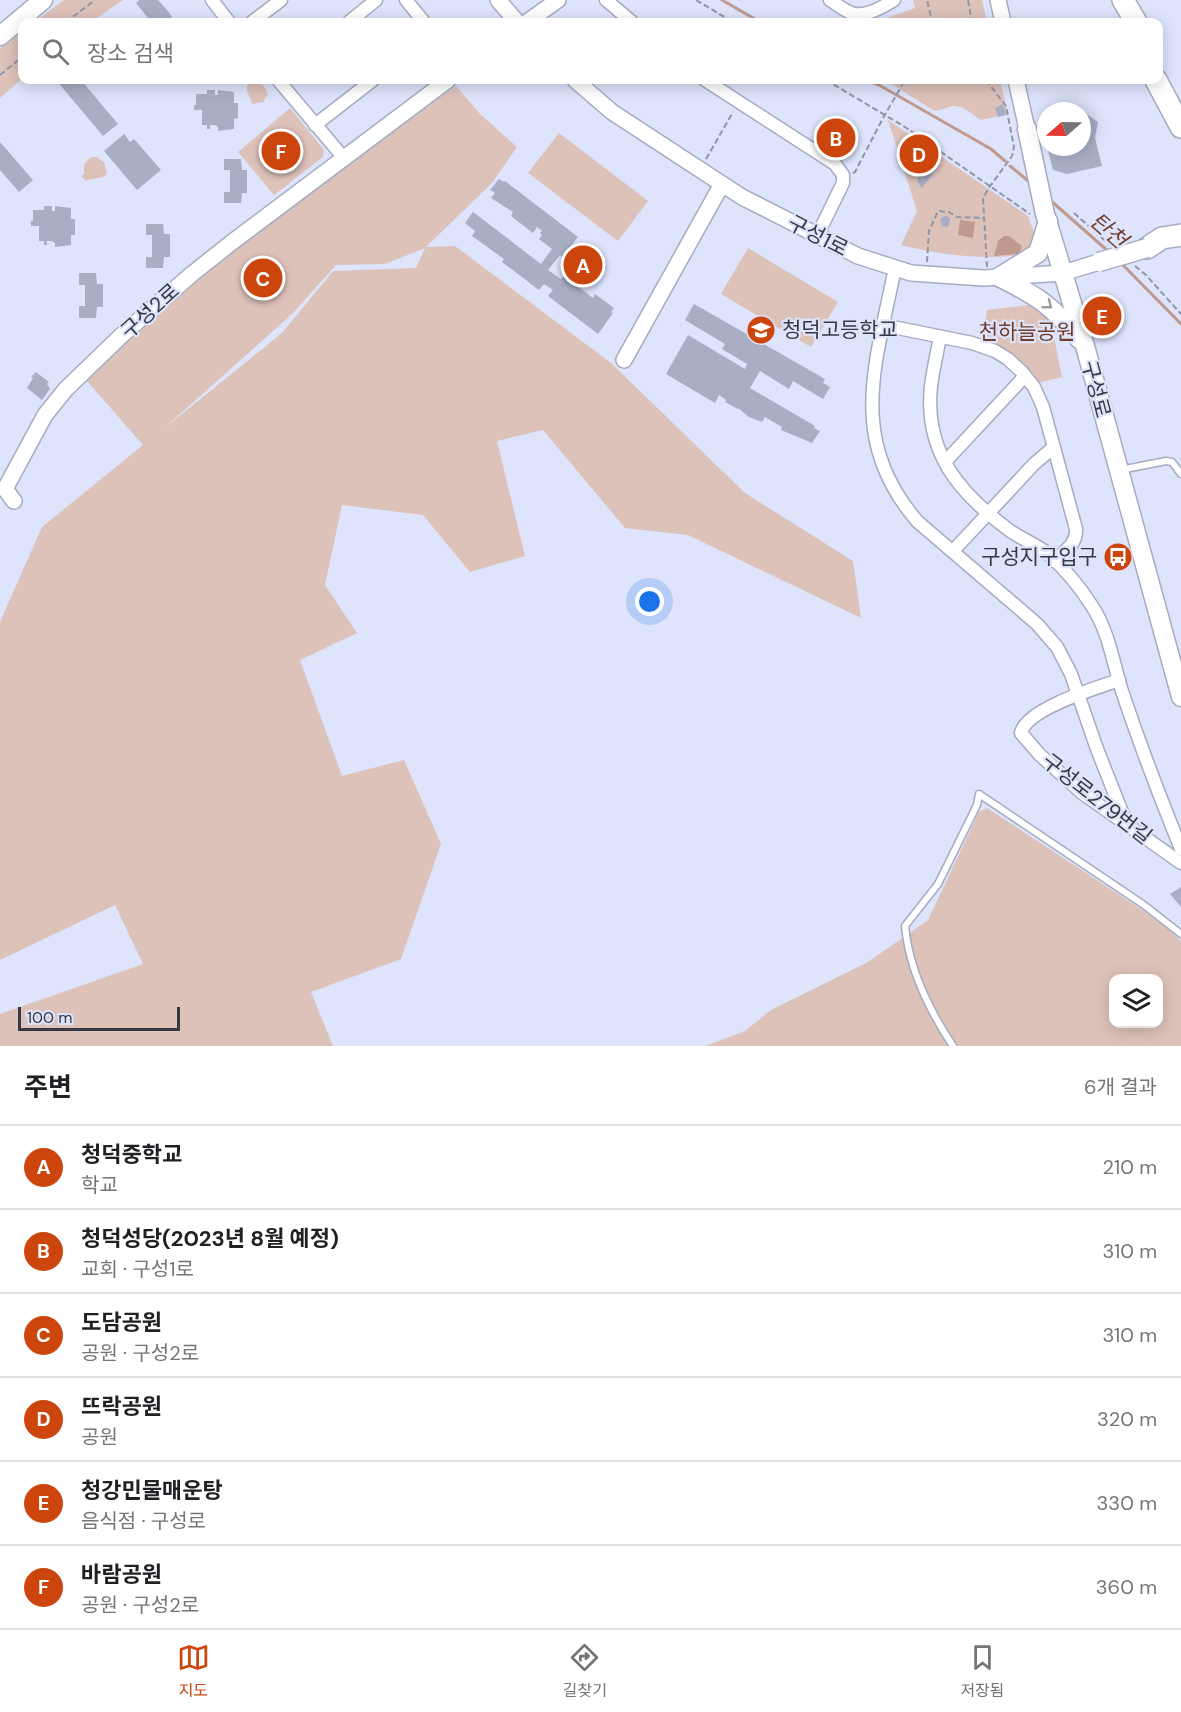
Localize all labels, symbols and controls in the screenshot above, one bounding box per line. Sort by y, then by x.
search box [18,18,1163,84]
icon: search [39,35,72,68]
text: 장소 검색 [87,39,174,68]
north arrow [1037,102,1091,156]
pin: B [816,116,856,160]
pin: F [262,128,300,174]
pin: D [900,132,938,176]
water label: 탄천 [1084,206,1136,256]
street label: 구성1로 [783,209,853,263]
pin: A [564,242,602,288]
pin: C [244,256,282,300]
street label: 구성2로 [115,277,185,345]
pin: E [1082,294,1122,338]
one-way arrow [1041,297,1052,308]
school or university icon: 청덕고등학교 [745,314,777,346]
place label: 청덕고등학교 [782,316,898,344]
park label: 천하늘공원 [979,318,1075,346]
street label: 구성로 [1075,357,1117,421]
bus stop icon: 구성지구입구 [1102,541,1134,573]
place label: 구성지구입구 [981,543,1097,571]
your location [635,587,664,616]
street label: 구성로279번길 [1036,747,1158,851]
map controls [1109,974,1163,1028]
button: layers [1109,974,1163,1028]
scale bar [18,1004,180,1032]
text: 100 m [27,1007,72,1028]
text: 주변 [24,1070,72,1104]
text: 6개 결과 [1084,1074,1157,1100]
text: 청덕중학교 [81,1140,182,1169]
text: A [36,1154,51,1180]
text: 210 m [1102,1154,1157,1180]
text: 학교 [81,1172,118,1198]
text: 청덕성당(2023년 8월 예정) [81,1224,339,1253]
text: B [37,1238,50,1264]
text: 310 m [1102,1238,1157,1264]
text: 교회 · 구성1로 [81,1256,194,1282]
text: 도담공원 [81,1308,162,1337]
text: C [36,1322,51,1348]
text: 310 m [1102,1322,1157,1348]
text: 공원 · 구성2로 [81,1340,199,1366]
text: 뜨락공원 [81,1392,162,1421]
text: D [36,1406,51,1432]
text: 320 m [1097,1406,1157,1432]
text: 공원 [81,1424,118,1450]
text: 청강민물매운탕 [81,1476,223,1505]
text: E [38,1490,49,1516]
text: 330 m [1097,1490,1157,1516]
text: 음식점 · 구성로 [81,1508,206,1534]
text: 바람공원 [81,1560,162,1589]
text: F [38,1574,49,1600]
text: 360 m [1096,1574,1157,1600]
text: 공원 · 구성2로 [81,1592,199,1618]
tab: 지도 [177,1641,210,1701]
tab: 길찾기 [563,1641,607,1701]
tab: 저장됨 [960,1641,1004,1701]

